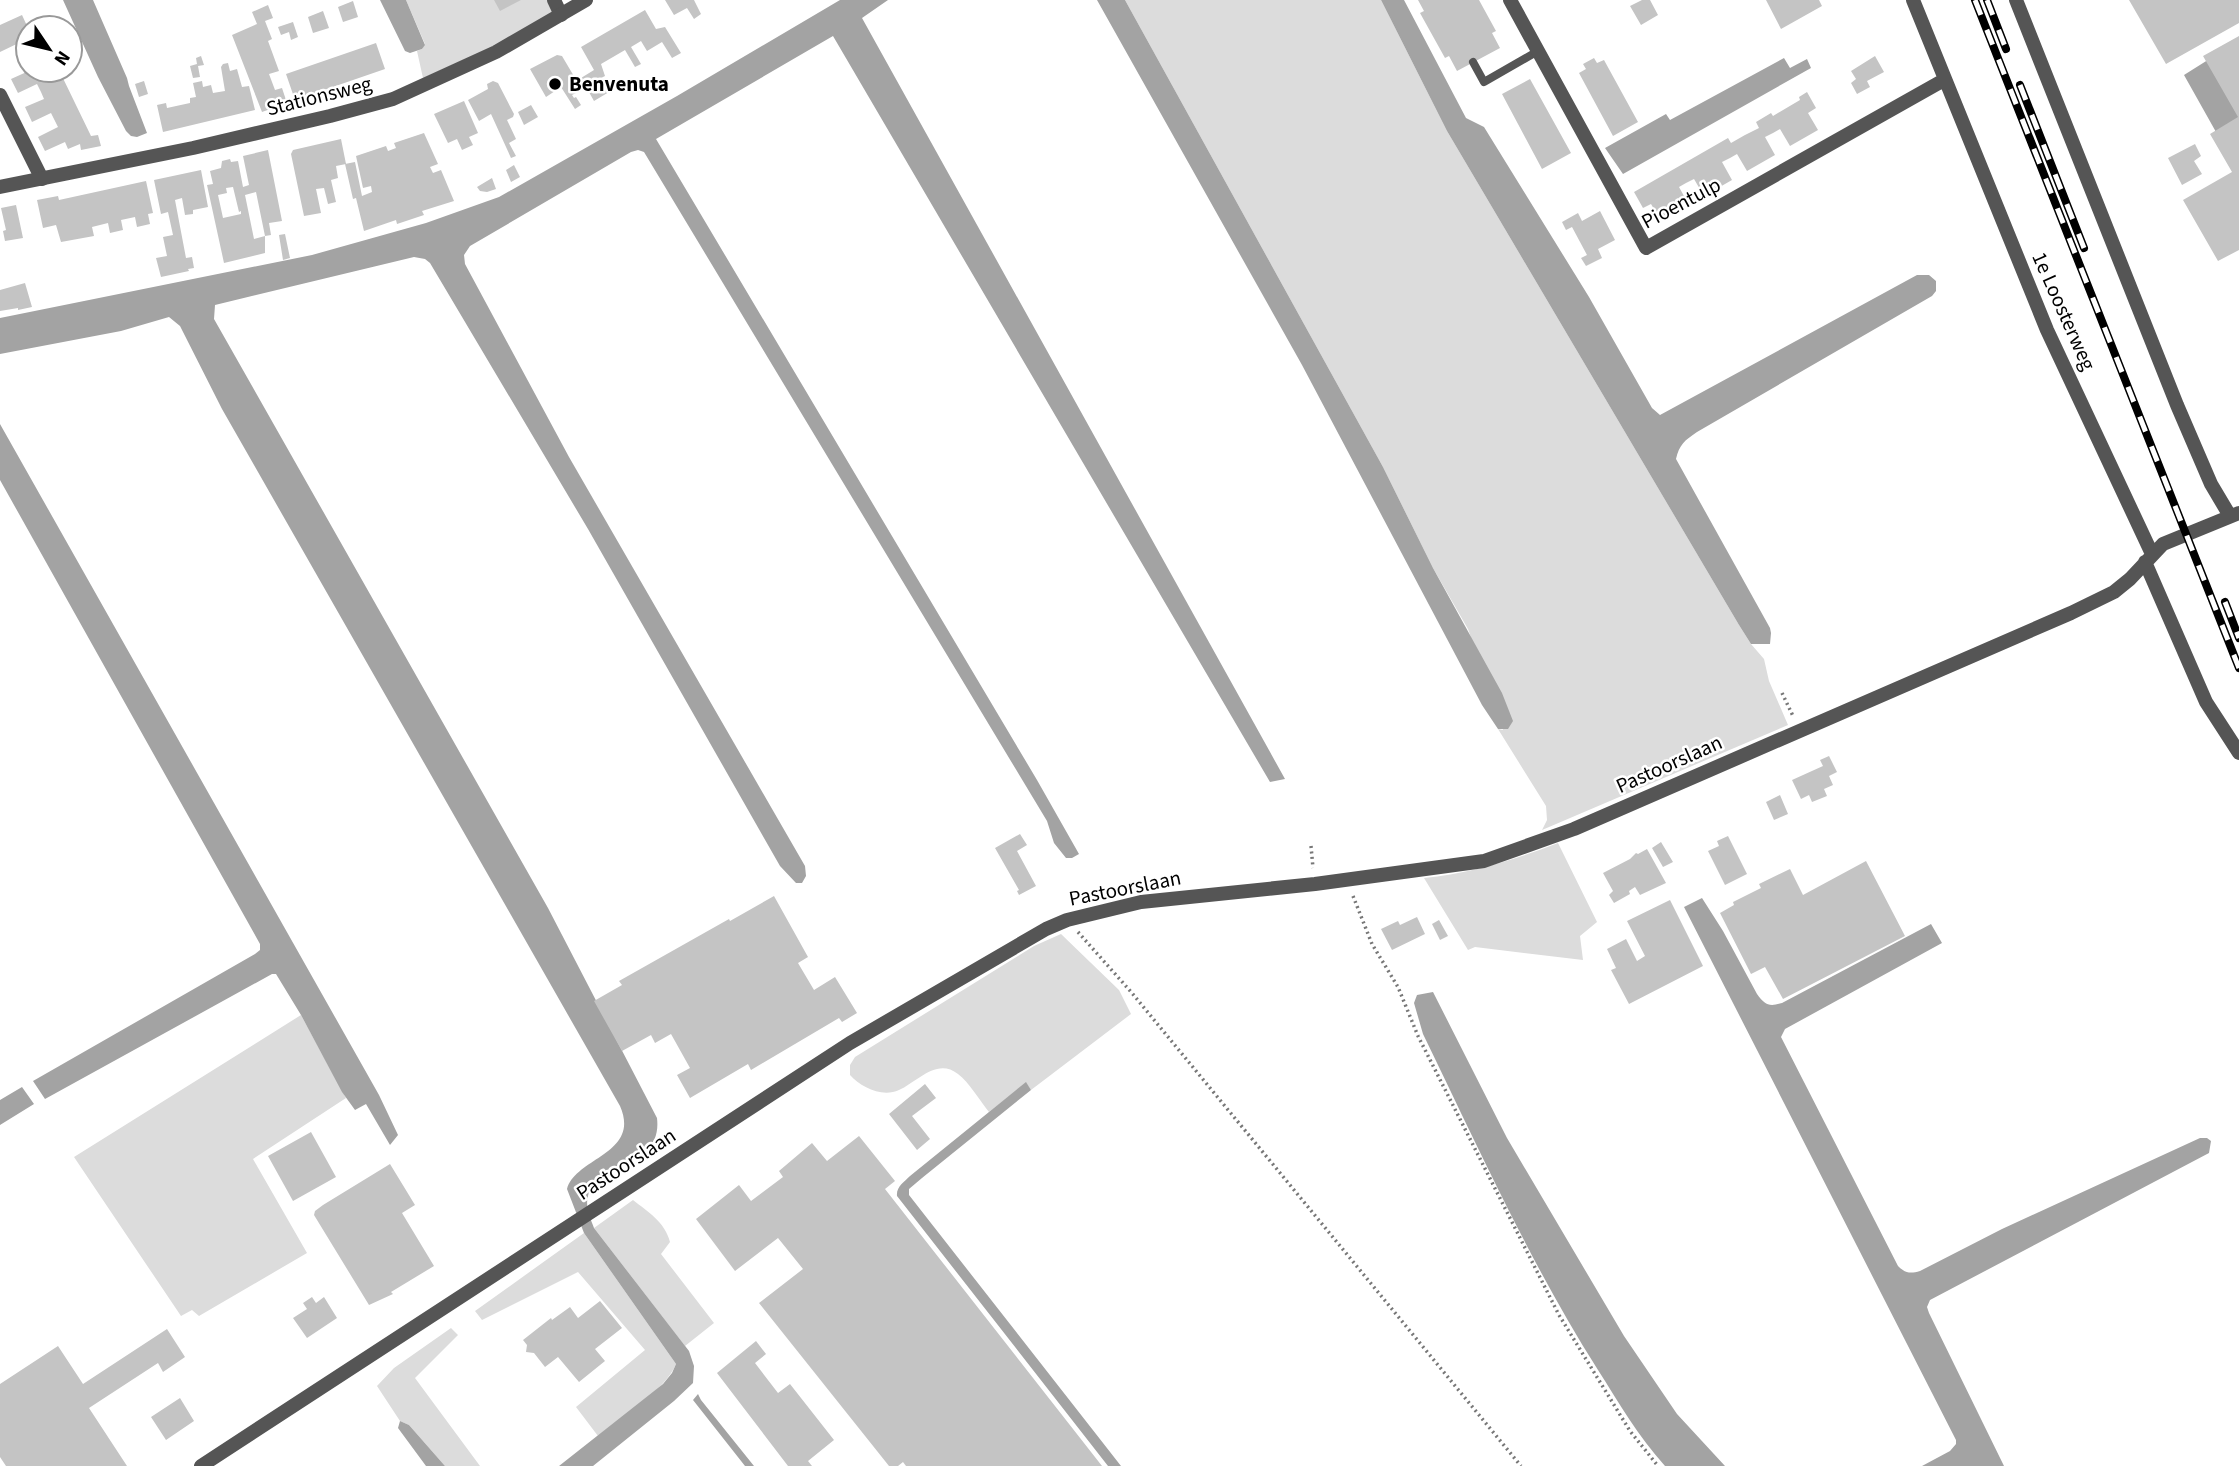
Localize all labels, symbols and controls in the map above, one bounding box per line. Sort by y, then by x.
north arrow [14,14,84,84]
text: N [47,45,76,71]
street label: Stationsweg [263,68,375,124]
place label: Benvenuta [569,69,669,99]
marker: Benvenuta [547,76,563,92]
street label: Pioentulp [1636,170,1726,236]
street label: 1e Loosterweg [2025,247,2104,375]
street label: Pastoorslaan [1611,727,1727,801]
street label: Pastoorslaan [1066,862,1184,914]
street label: Pastoorslaan [570,1120,682,1208]

